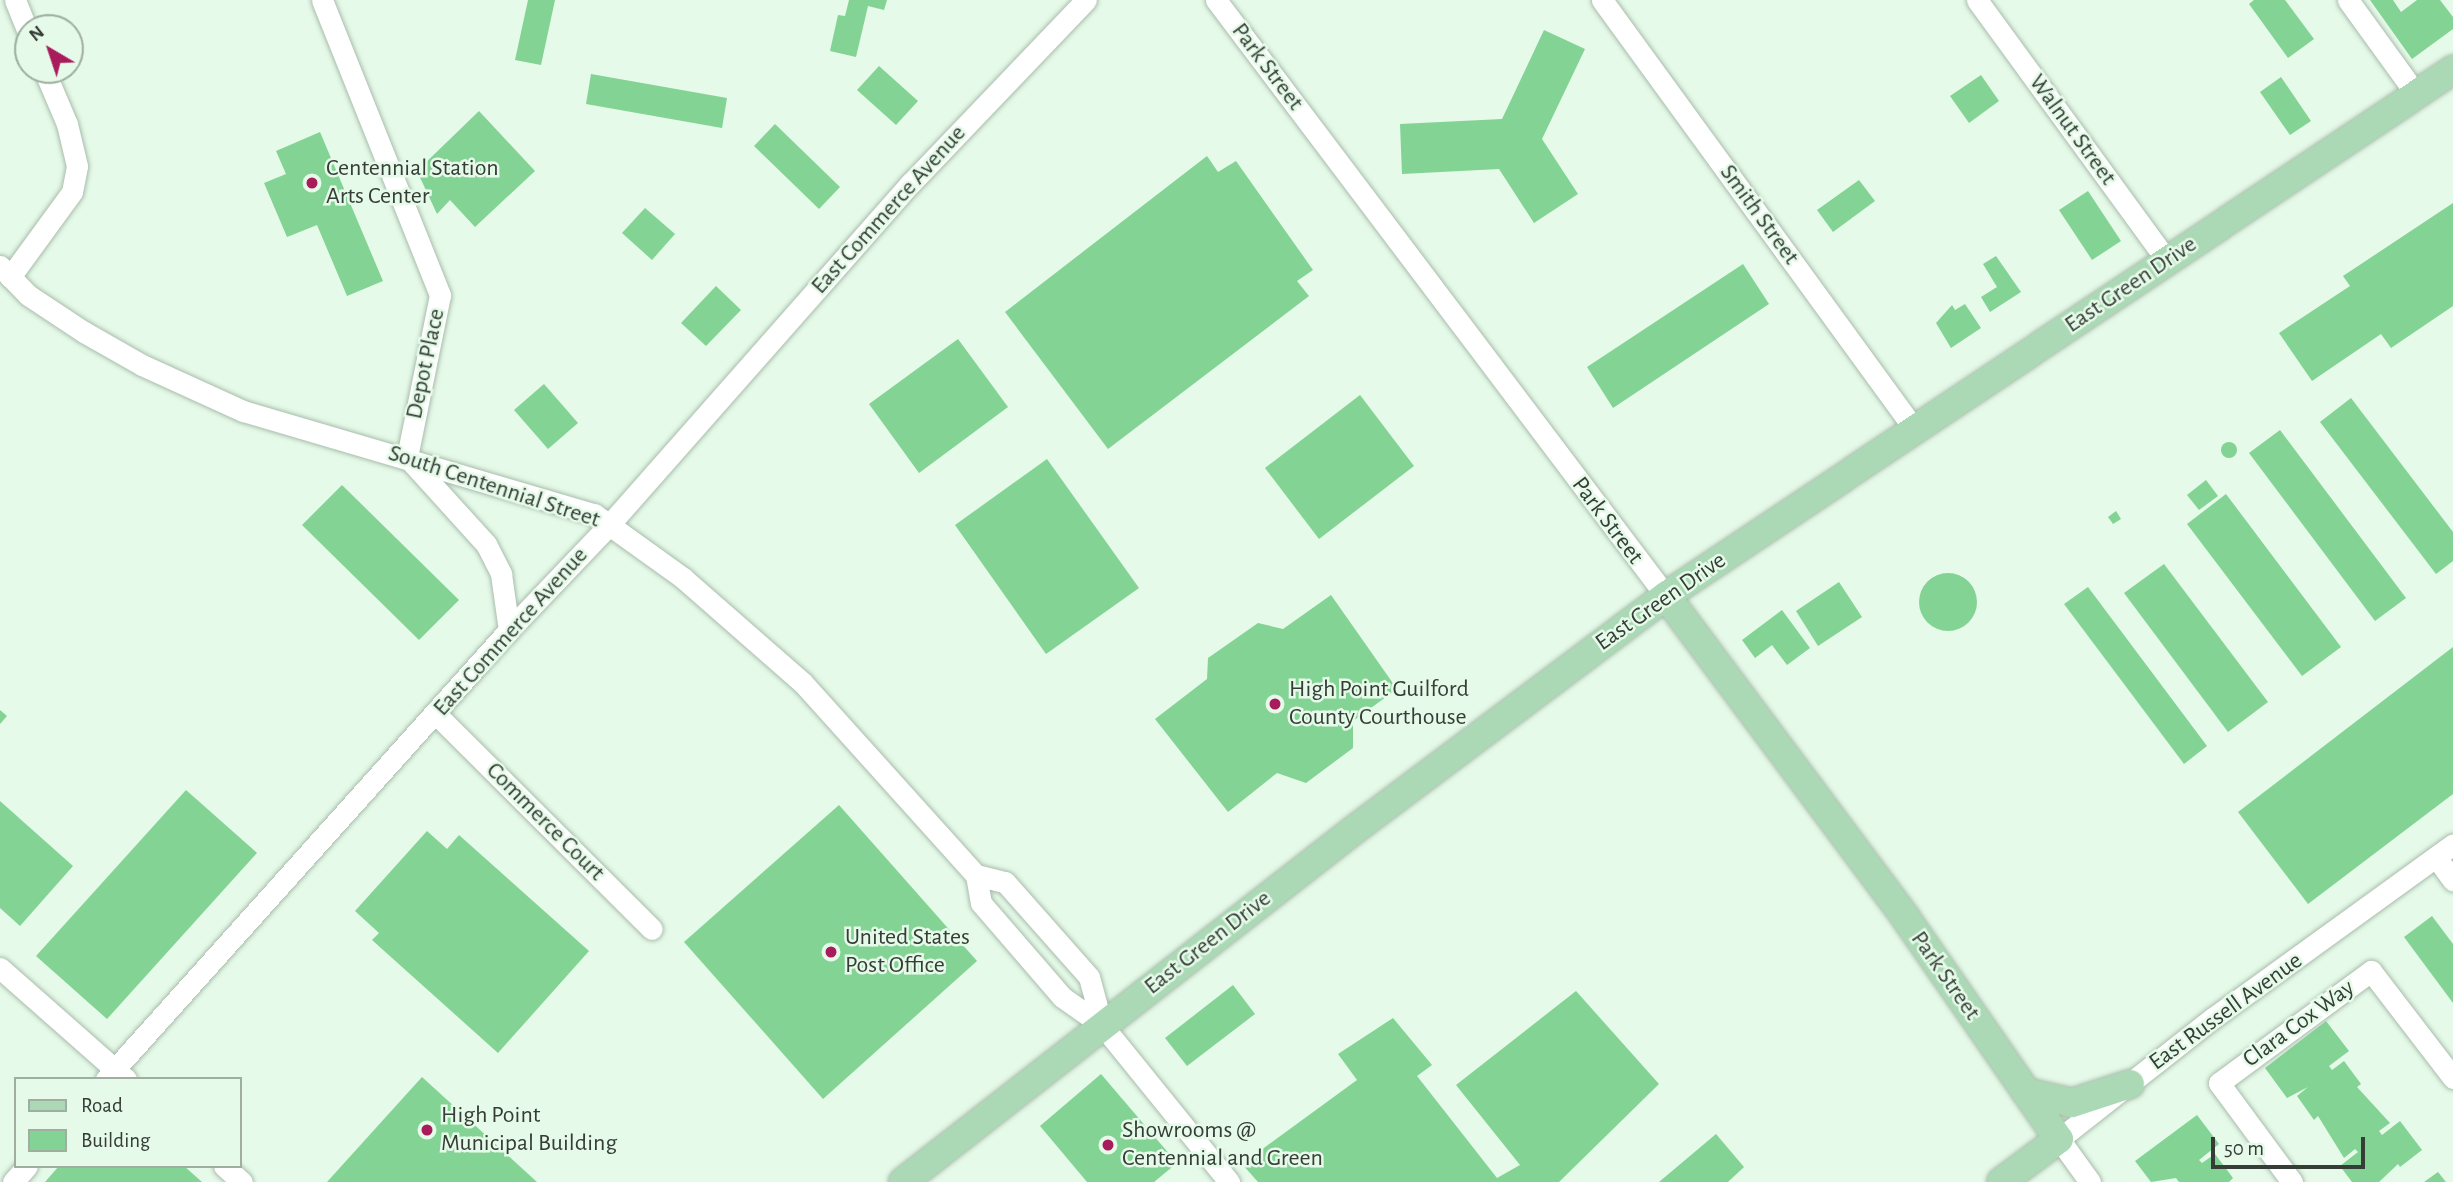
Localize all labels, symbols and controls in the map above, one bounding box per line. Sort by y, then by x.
north arrow [14,14,84,84]
street label: Park Street [1225,18,1309,116]
text: N [26,22,48,45]
street label: Walnut Street [2022,69,2122,191]
street label: East Commerce Avenue [806,120,972,300]
place label: Centennial Station Arts Center [326,155,499,211]
street label: Smith Street [1713,159,1805,271]
marker: Centennial Station Arts Center [304,175,320,191]
street label: East Green Drive [2060,230,2202,340]
street label: Depot Place [400,306,452,422]
street label: South Centennial Street [385,439,603,535]
street label: Park Street [1565,472,1649,570]
street label: East Commerce Avenue [428,542,594,722]
street label: East Green Drive [1590,546,1732,658]
place label: High Point Guilford County Courthouse [1289,676,1469,732]
marker: High Point Guilford County Courthouse [1267,696,1283,712]
street label: Commerce Court [480,757,610,887]
street label: East Green Drive [1139,885,1277,1001]
place label: United States Post Office [845,924,970,980]
street label: Park Street [1904,926,1986,1026]
marker: United States Post Office [823,944,839,960]
street label: East Russell Avenue [2144,947,2308,1077]
street label: Clara Cox Way [2238,974,2360,1074]
legend [14,1077,242,1168]
text: Road [81,1095,123,1116]
place label: High Point Municipal Building [441,1102,617,1158]
place label: Showrooms @ Centennial and Green [1122,1117,1323,1173]
marker: High Point Municipal Building [419,1122,435,1138]
scale bar [2215,1122,2369,1166]
text: Building [81,1130,150,1151]
marker: Showrooms @ Centennial and Green [1100,1137,1116,1153]
text: 50 m [2224,1138,2264,1159]

